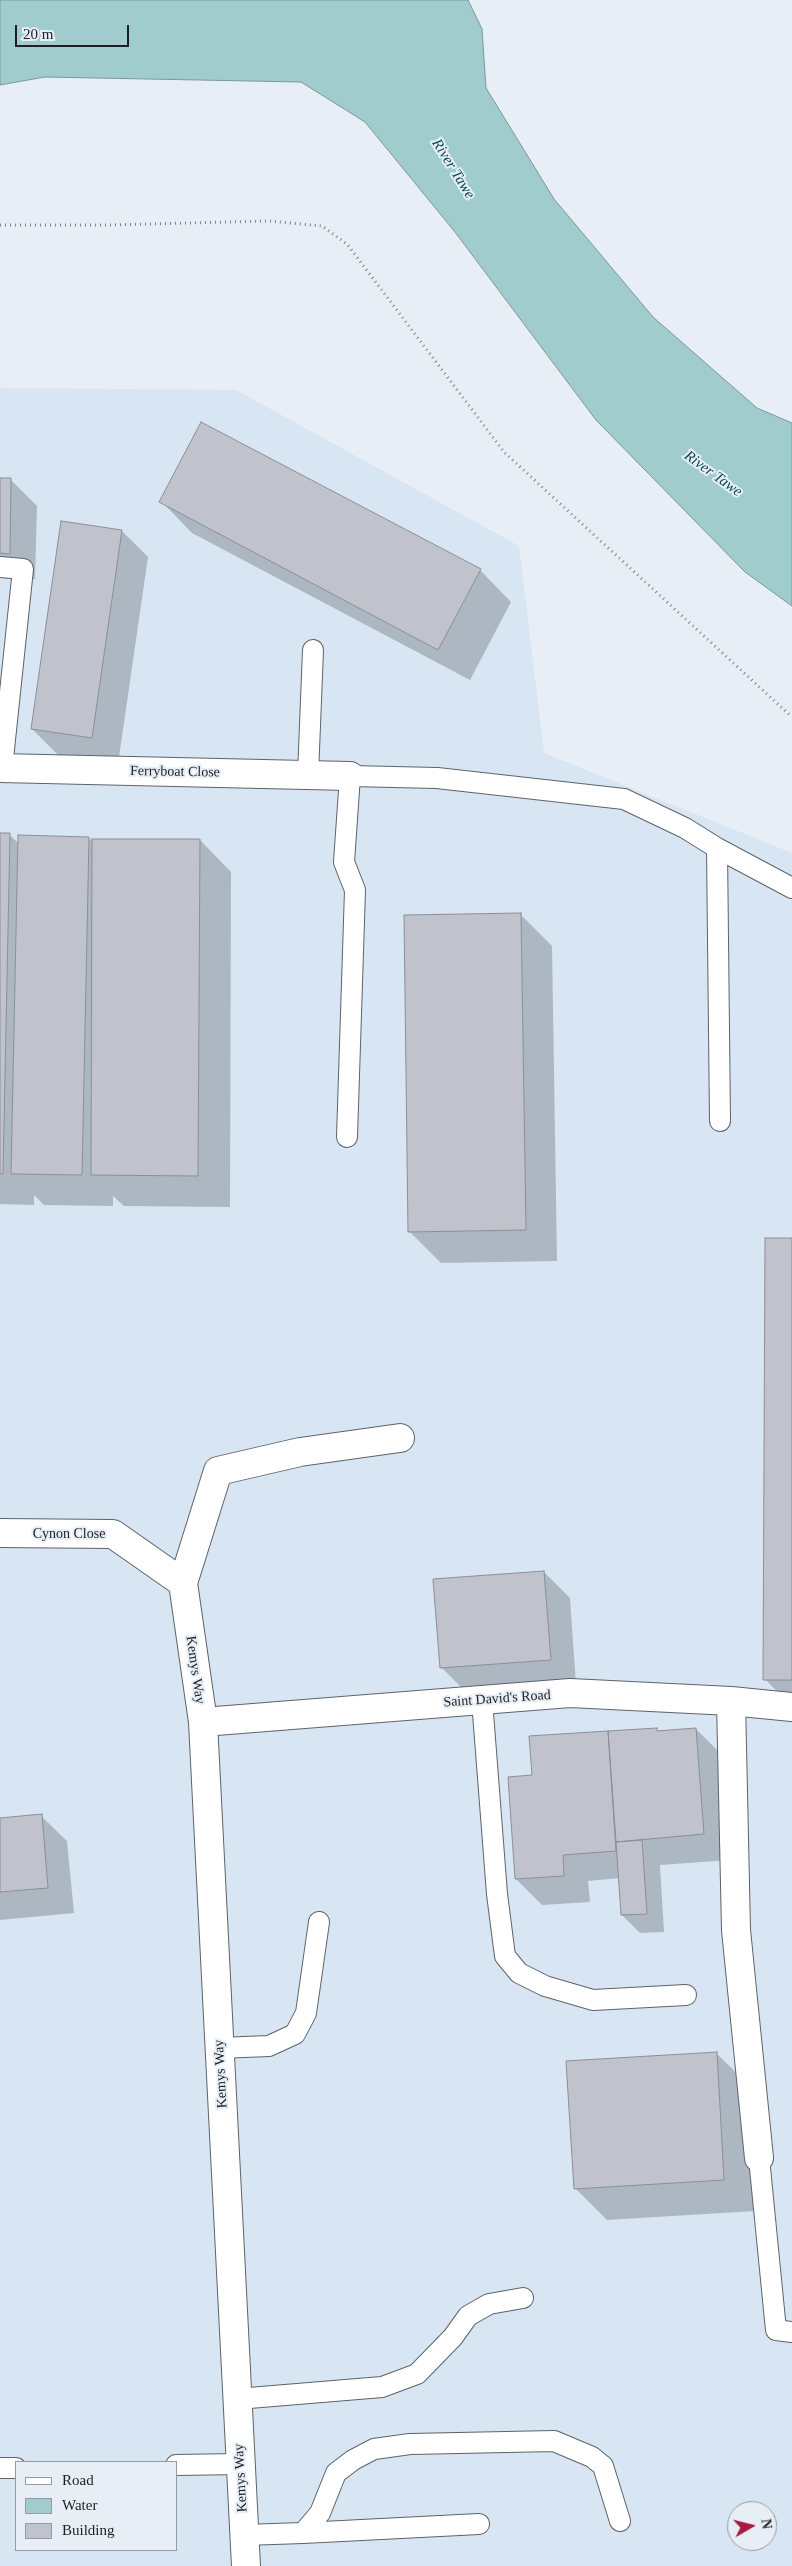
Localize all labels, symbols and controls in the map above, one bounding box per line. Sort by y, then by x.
scale bar [18,15,131,47]
text: 20 m [23,26,53,42]
water label: River Tawe [428,136,478,202]
water label: River Tawe [680,447,746,501]
street label: Ferryboat Close [130,763,220,781]
street label: Cynon Close [33,1526,105,1542]
street label: Kemys Way [182,1635,208,1705]
street label: Saint David's Road [443,1687,551,1711]
street label: Kemys Way [211,2039,231,2109]
street label: Kemys Way [231,2443,251,2513]
legend [15,2461,178,2551]
text: Road [62,2472,94,2488]
text: Water [62,2497,97,2513]
north arrow [727,2501,777,2551]
text: N [758,2518,774,2530]
text: Building [62,2522,115,2538]

